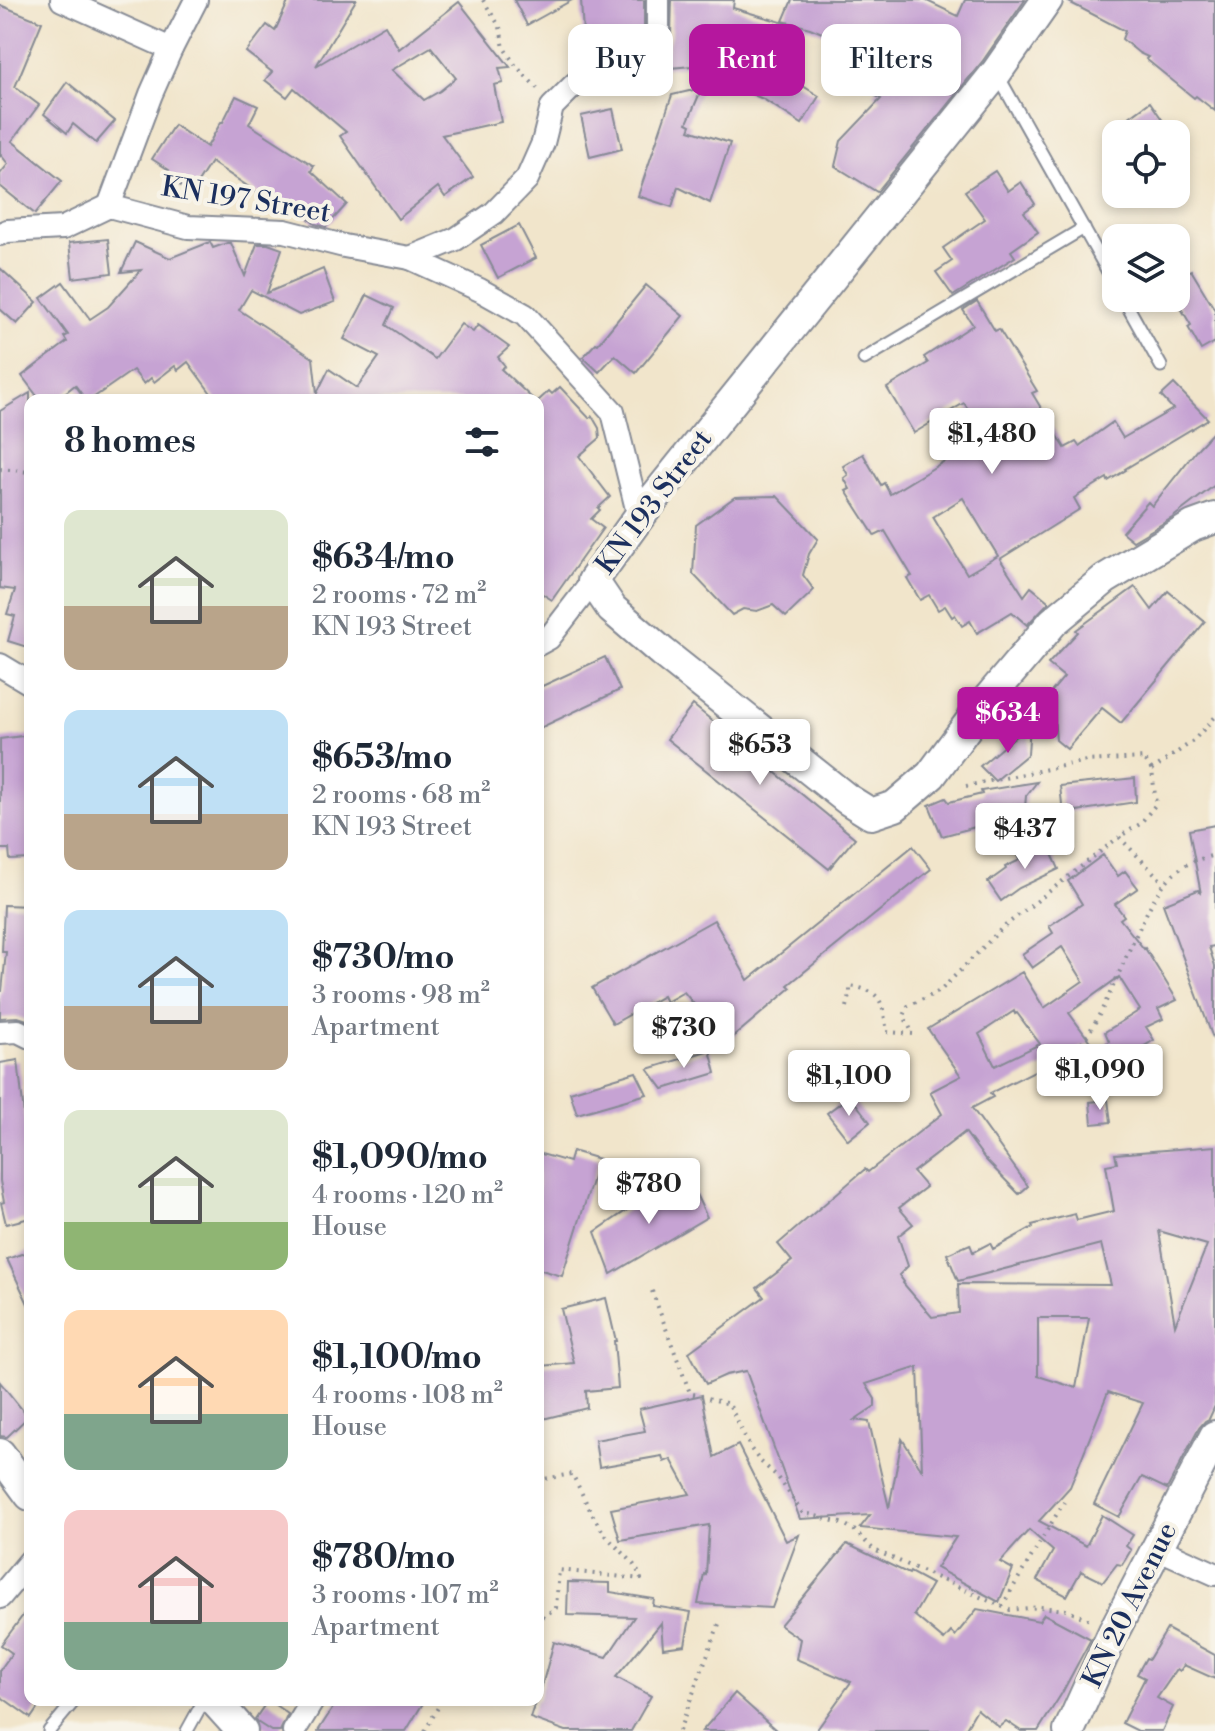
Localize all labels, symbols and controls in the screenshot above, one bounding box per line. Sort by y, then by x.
chip: Buy [568,24,673,96]
chip: Rent [689,24,805,96]
chip: Filters [821,24,961,96]
map controls [1102,120,1190,312]
button: locate [1102,120,1190,208]
street label: KN 197 Street [159,169,333,231]
button: layers [1102,224,1190,312]
pin: $1,480 [927,408,1057,476]
text: $1,480 [947,418,1037,450]
icon: filters [460,420,504,464]
text: 8 homes [64,421,196,463]
street label: KN 193 Street [588,423,720,581]
text: $634/mo [312,537,455,579]
icon: home [128,542,224,638]
text: 2 rooms · 72 m² [312,579,486,611]
text: KN 193 Street [312,611,472,643]
pin: $634 [961,687,1055,755]
text: $634 [975,697,1041,729]
pin: $653 [713,719,807,787]
text: $653 [728,729,792,761]
text: $653/mo [312,737,453,779]
icon: home [128,742,224,838]
text: 2 rooms · 68 m² [312,779,490,811]
pin: $437 [978,803,1072,871]
text: KN 193 Street [312,811,472,843]
text: $437 [993,813,1057,845]
text: $730/mo [312,937,454,979]
icon: home [128,942,224,1038]
text: 3 rooms · 98 m² [312,979,490,1011]
pin: $730 [637,1002,731,1070]
text: Apartment [312,1011,440,1043]
text: $730 [651,1012,717,1044]
pin: $1,090 [1035,1044,1165,1112]
pin: $1,100 [784,1050,914,1118]
text: $1,090 [1055,1054,1145,1086]
text: $1,100 [806,1060,892,1092]
text: $1,090/mo [312,1137,488,1179]
icon: home [128,1142,224,1238]
pin: $780 [602,1158,696,1226]
text: $780 [616,1168,682,1200]
text: 4 rooms · 120 m² [312,1179,503,1211]
text: House [312,1211,387,1243]
text: $1,100/mo [312,1337,482,1379]
icon: home [128,1342,224,1438]
text: 4 rooms · 108 m² [312,1379,503,1411]
text: House [312,1411,387,1443]
street label: KN 20 Avenue [1075,1517,1185,1693]
text: $780/mo [312,1537,456,1579]
icon: home [128,1542,224,1638]
text: 3 rooms · 107 m² [312,1579,499,1611]
text: Apartment [312,1611,440,1643]

